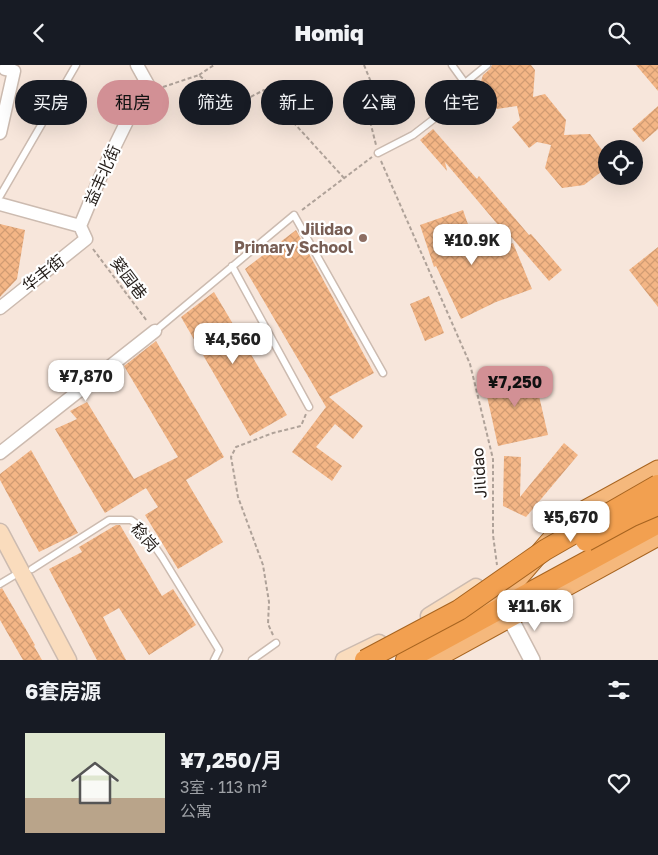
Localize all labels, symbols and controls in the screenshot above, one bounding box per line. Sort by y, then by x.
icon: back [25,19,53,47]
text: Homiq [294,19,364,46]
icon: search [605,19,633,47]
chip: 买房 [15,80,87,125]
chip: 租房 [97,80,169,125]
chip: 筛选 [179,80,251,125]
chip: 新上 [261,80,333,125]
chip: 公寓 [343,80,415,125]
chip: 住宅 [425,80,497,125]
map controls [598,140,643,185]
button: locate [598,140,643,185]
street label: 益丰北街 [80,142,124,208]
place label: Jilidao Primary School [234,219,354,257]
pin: ¥10.9K [431,223,513,266]
text: ¥10.9K [444,230,500,250]
marker: Jilidao Primary School [357,232,369,244]
street label: 华丰街 [18,250,68,296]
street label: 葵园巷 [107,253,151,303]
pin: ¥4,560 [192,323,274,365]
text: ¥4,560 [205,329,261,349]
pin: ¥7,870 [45,359,127,402]
pin: ¥7,250 [474,365,556,408]
text: ¥7,870 [59,366,113,386]
text: ¥7,250 [488,372,542,392]
street label: Jilidao [467,447,491,499]
pin: ¥5,670 [530,501,612,543]
text: ¥5,670 [544,507,598,527]
street label: 稔岗 [127,518,163,556]
pin: ¥11.6K [494,589,576,632]
text: ¥11.6K [508,596,562,616]
icon: filters [605,676,633,704]
text: 6套房源 [25,678,101,704]
text: ¥7,250/月 [180,747,282,773]
icon: home [65,753,125,813]
icon: heart [605,769,633,797]
text: 3室 · 113 m² [180,777,267,797]
text: 公寓 [180,801,212,821]

